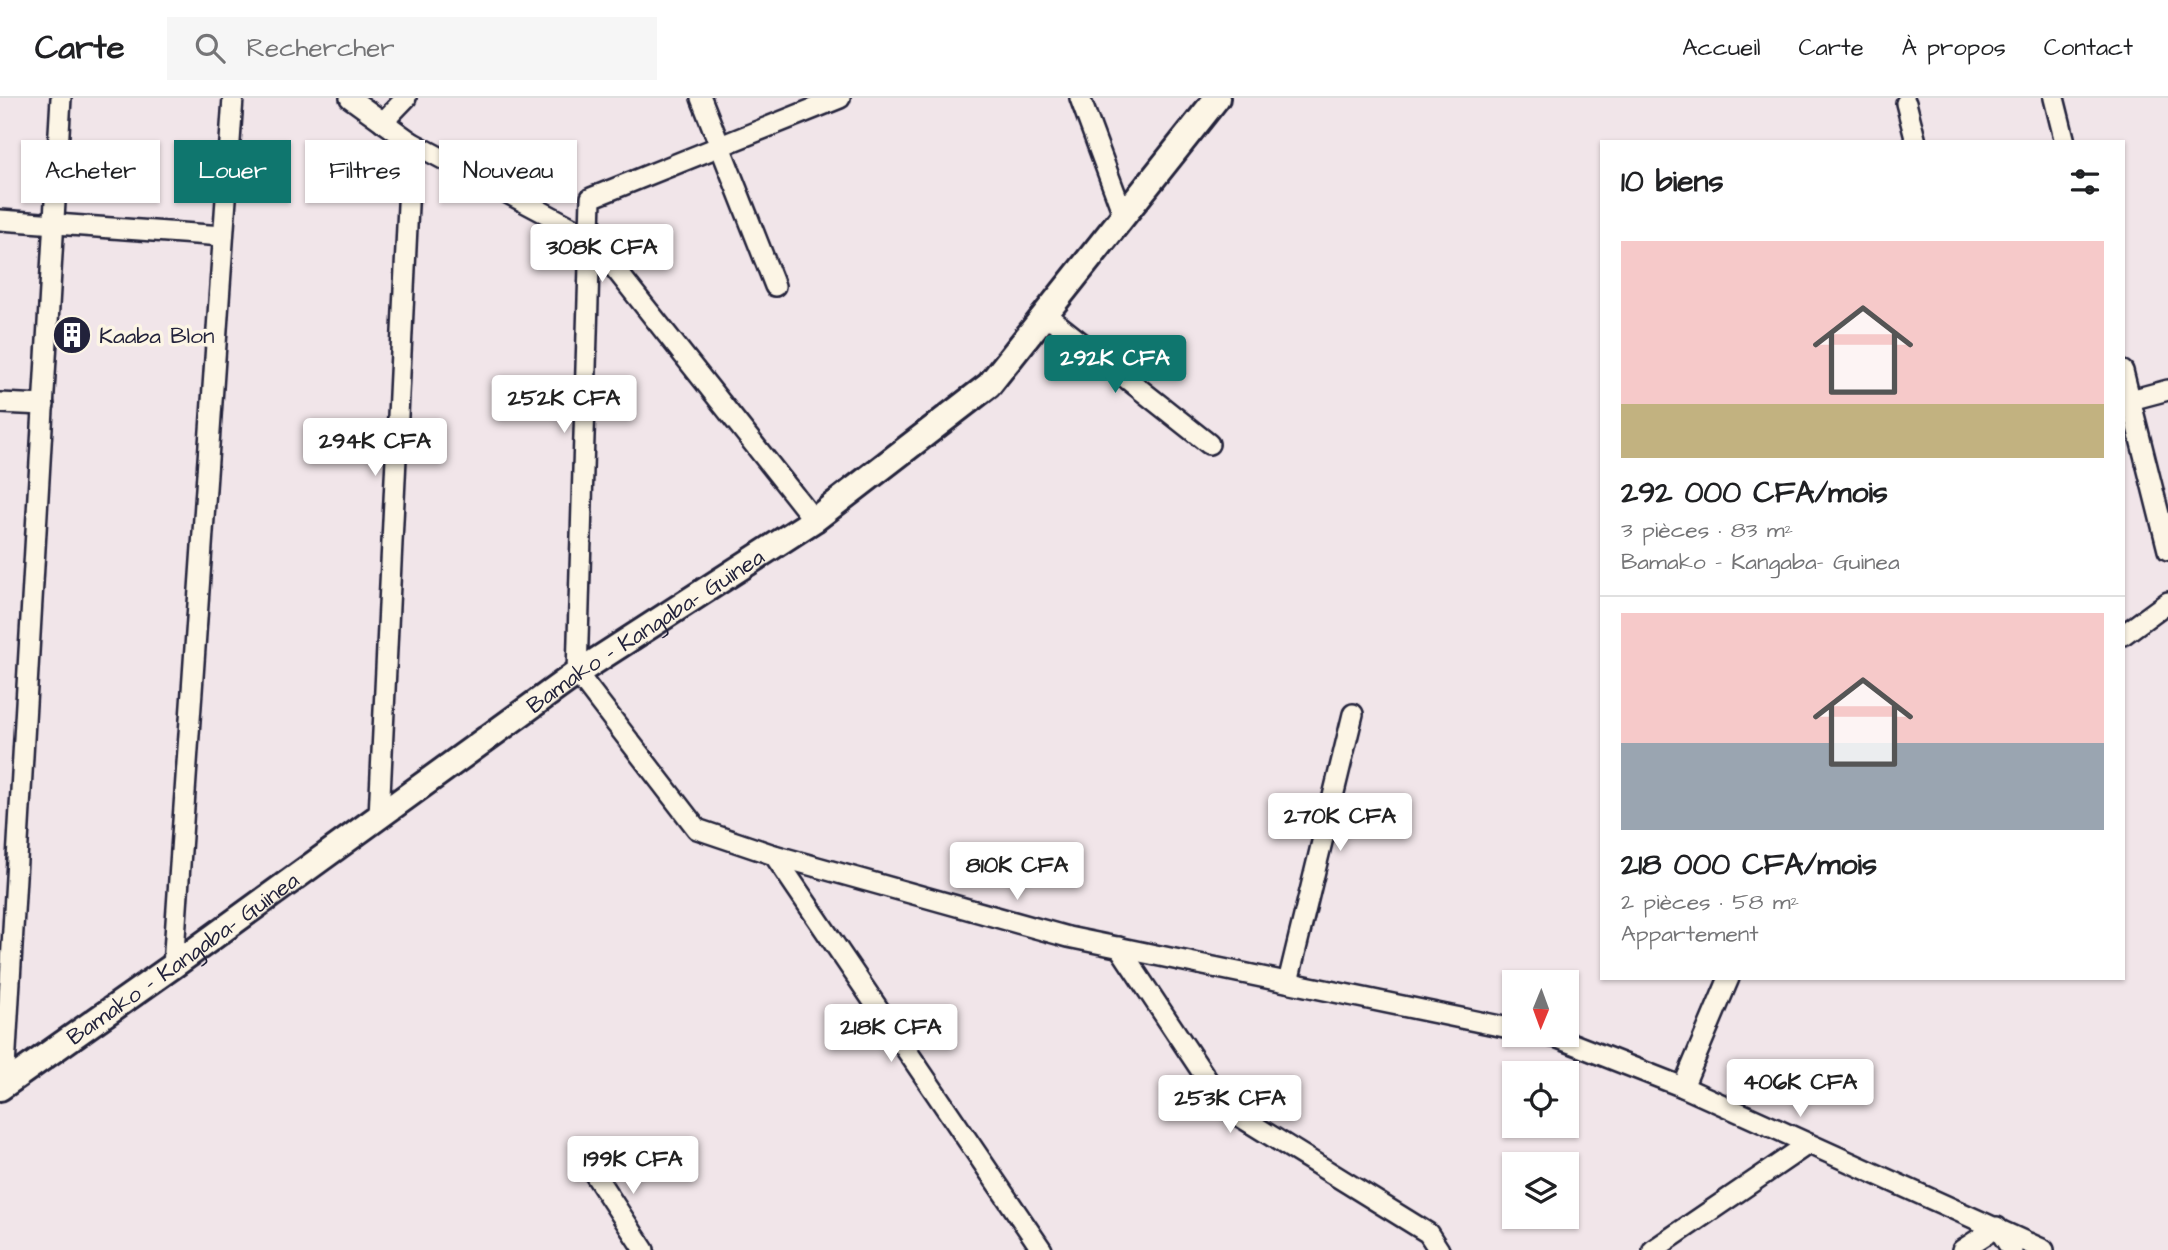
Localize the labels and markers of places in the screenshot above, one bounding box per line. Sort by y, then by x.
pin: 308K CFA [530,225,674,284]
building icon: Kaaba Blon [51,314,93,356]
place label: Kaaba Blon [99,320,215,352]
pin: 292K CFA [1043,336,1187,395]
pin: 252K CFA [492,376,636,435]
pin: 294K CFA [303,418,447,478]
pin: 270K CFA [1268,794,1412,853]
pin: 810K CFA [945,842,1089,902]
pin: 218K CFA [819,1004,963,1064]
pin: 406K CFA [1728,1060,1872,1119]
pin: 253K CFA [1158,1076,1302,1135]
pin: 199K CFA [561,1136,705,1196]

